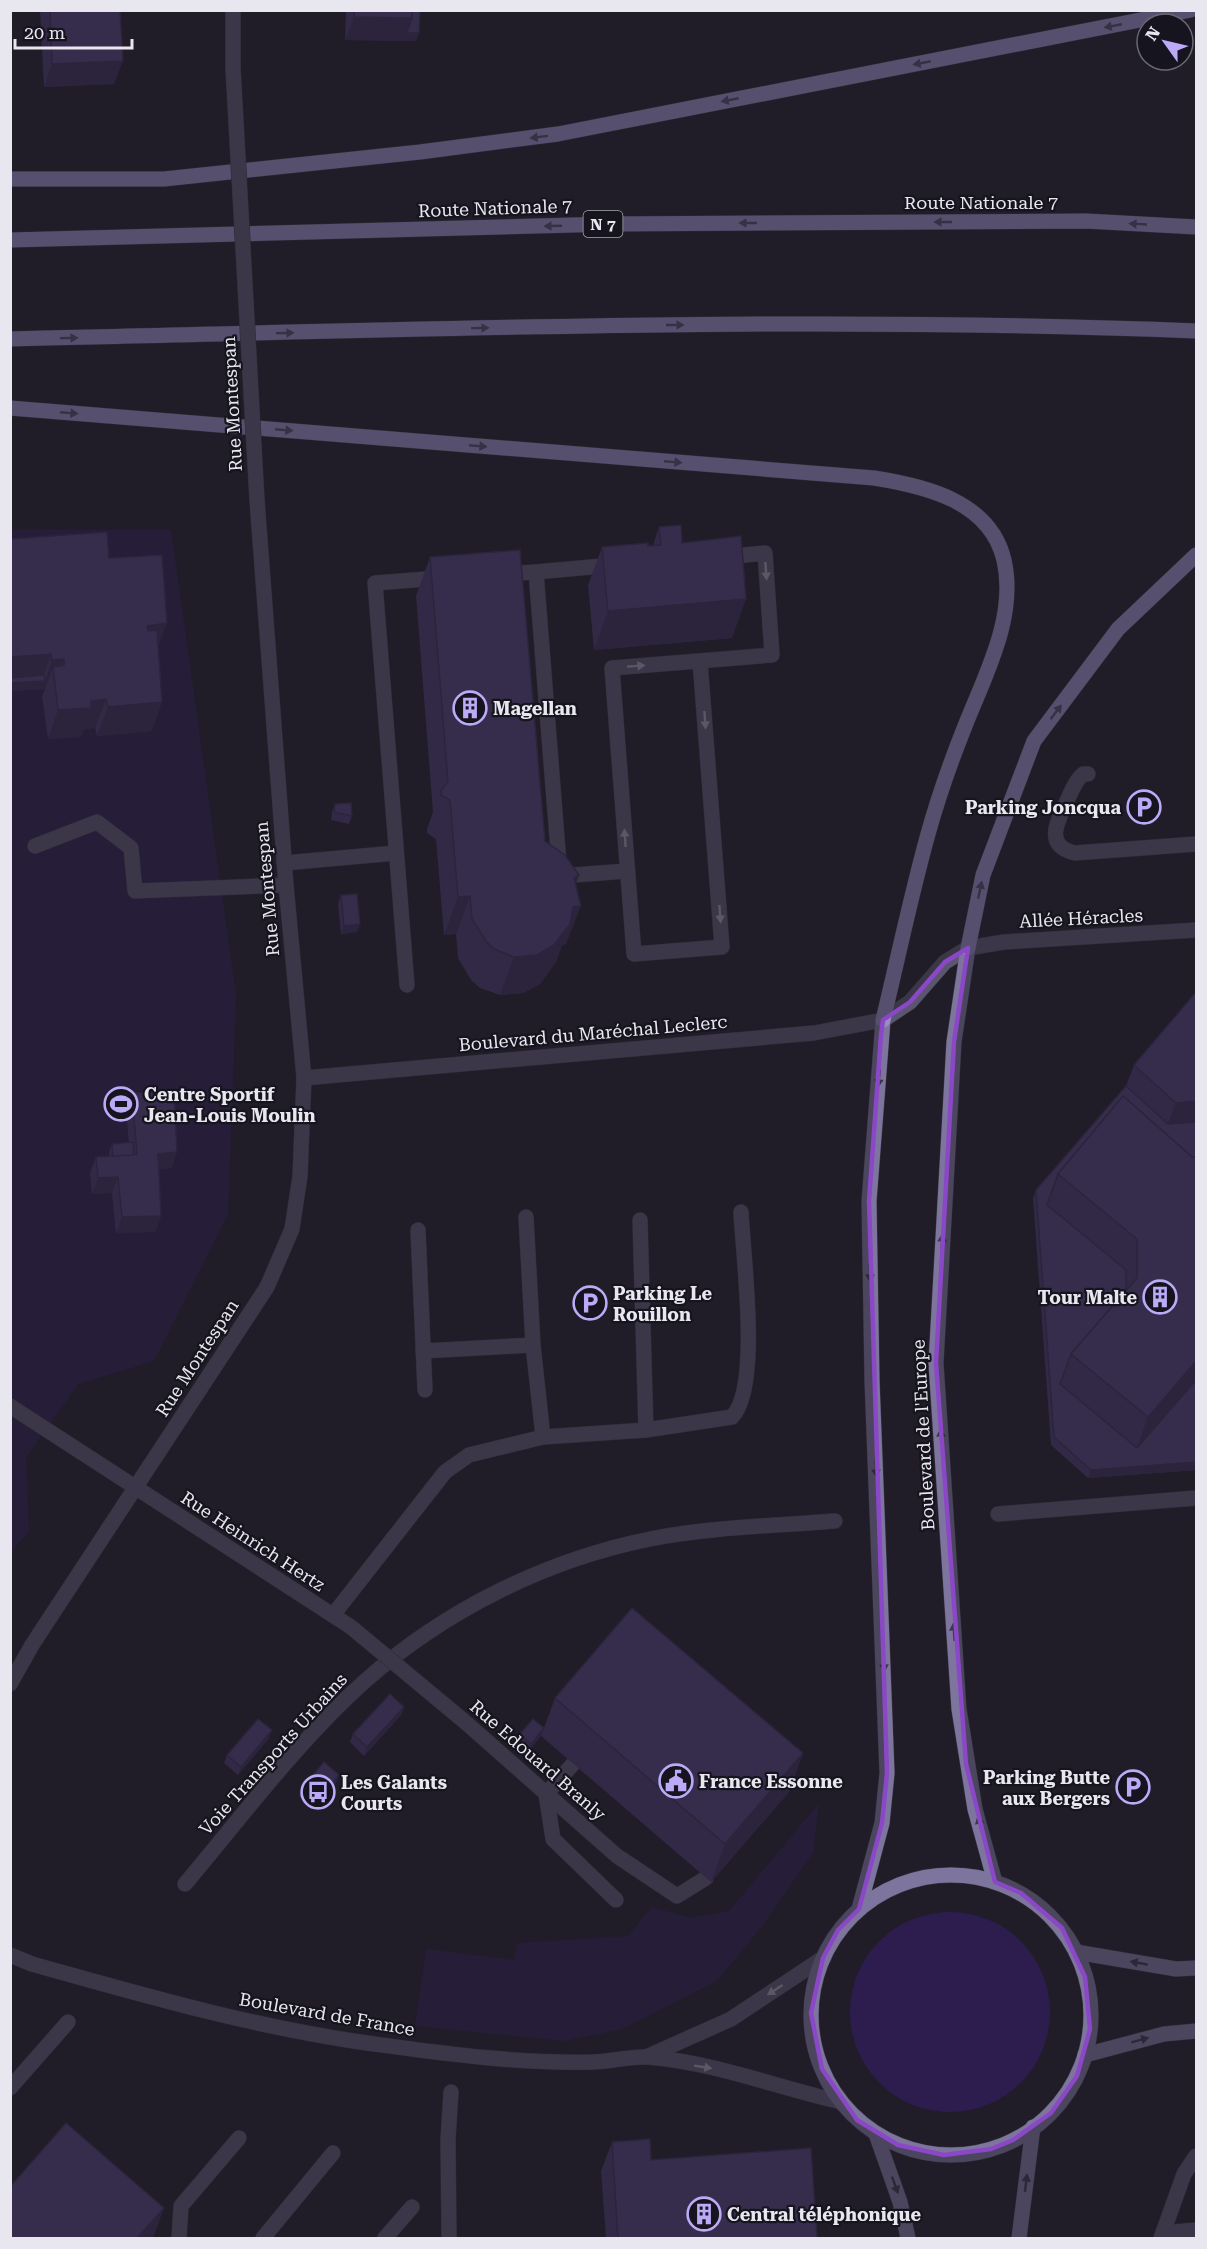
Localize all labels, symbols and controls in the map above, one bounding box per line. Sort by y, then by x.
scale bar [15,12,132,50]
north arrow [1135,12,1195,72]
text: 20 m [24,22,65,43]
one-way arrow [1103,22,1122,31]
text: N [1142,23,1164,44]
one-way arrow [912,59,931,68]
one-way arrow [721,96,740,106]
one-way arrow [529,132,548,141]
street label: Route Nationale 7 [904,192,1058,213]
street label: Route Nationale 7 [418,195,572,221]
road number: N 7 [584,211,622,237]
one-way arrow [934,217,953,227]
one-way arrow [739,218,758,228]
one-way arrow [1129,219,1148,228]
one-way arrow [544,221,563,230]
one-way arrow [665,320,684,330]
one-way arrow [470,323,489,333]
one-way arrow [275,328,294,338]
one-way arrow [59,333,78,343]
street label: Rue Montespan [218,336,246,472]
one-way arrow [59,408,78,417]
one-way arrow [275,425,294,435]
one-way arrow [469,441,488,451]
one-way arrow [663,457,682,467]
one-way arrow [761,562,771,581]
one-way arrow [626,662,645,671]
building icon: Magellan [452,690,488,726]
place label: Magellan [493,698,577,719]
one-way arrow [1050,705,1062,721]
one-way arrow [700,710,710,729]
parking icon: Parking Joncqua [1126,789,1162,825]
place label: Parking Joncqua [965,797,1121,818]
street label: Rue Montespan [251,820,283,957]
one-way arrow [620,829,630,848]
one-way arrow [976,881,985,900]
street label: Allée Héracles [1019,904,1143,932]
one-way arrow [715,905,725,924]
street label: Boulevard du Maréchal Leclerc [458,1011,728,1055]
one-way arrow [874,1069,884,1088]
place label: Centre Sportif Jean-Louis Moulin [144,1084,316,1126]
sports icon: Centre Sportif Jean-Louis Moulin [103,1086,139,1122]
one-way arrow [937,1234,946,1253]
one-way arrow [865,1263,875,1282]
building icon: Tour Malte [1142,1279,1178,1315]
place label: Parking Le Rouillon [613,1283,713,1325]
parking icon: Parking Le Rouillon [572,1285,608,1321]
place label: Tour Malte [1038,1287,1137,1308]
street label: Rue Montespan [151,1295,243,1420]
street label: Boulevard de l'Europe [908,1339,938,1531]
one-way arrow [936,1428,946,1447]
one-way arrow [871,1458,880,1477]
street label: Rue Heinrich Hertz [177,1487,329,1596]
one-way arrow [949,1623,959,1642]
one-way arrow [879,1653,888,1672]
street label: Voie Transports Urbains [195,1669,351,1839]
street label: Rue Edouard Branly [466,1695,610,1825]
public building icon: France Essonne [658,1763,694,1799]
place label: Parking Butte aux Bergers [983,1767,1110,1809]
parking icon: Parking Butte aux Bergers [1115,1769,1151,1805]
place label: France Essonne [699,1771,843,1792]
place label: Les Galants Courts [341,1772,447,1814]
bus stop icon: Les Galants Courts [300,1774,336,1810]
one-way arrow [975,1816,984,1834]
one-way arrow [1129,1958,1148,1967]
one-way arrow [766,1985,783,1996]
street label: Boulevard de France [238,1988,417,2040]
one-way arrow [1131,2035,1149,2044]
one-way arrow [694,2062,713,2071]
one-way arrow [1022,2173,1031,2192]
one-way arrow [890,2176,900,2194]
building icon: Central téléphonique [686,2196,722,2232]
place label: Central téléphonique [727,2204,921,2225]

